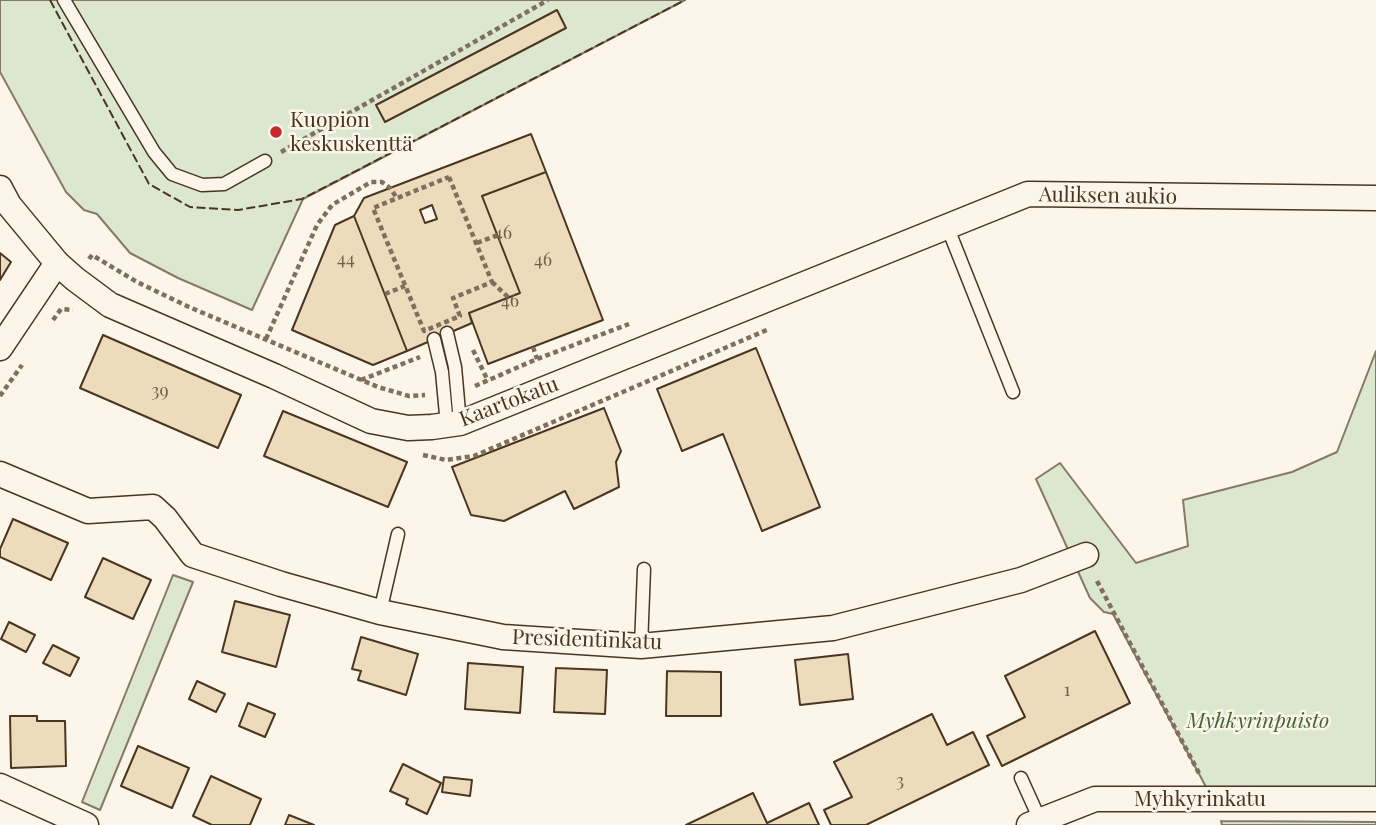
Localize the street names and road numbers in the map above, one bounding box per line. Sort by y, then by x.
street label: Auliksen aukio [1039,182,1177,210]
street label: Kaartokatu [456,372,562,432]
street label: Presidentinkatu [511,625,663,655]
street label: Myhkyrinkatu [1134,786,1266,812]

